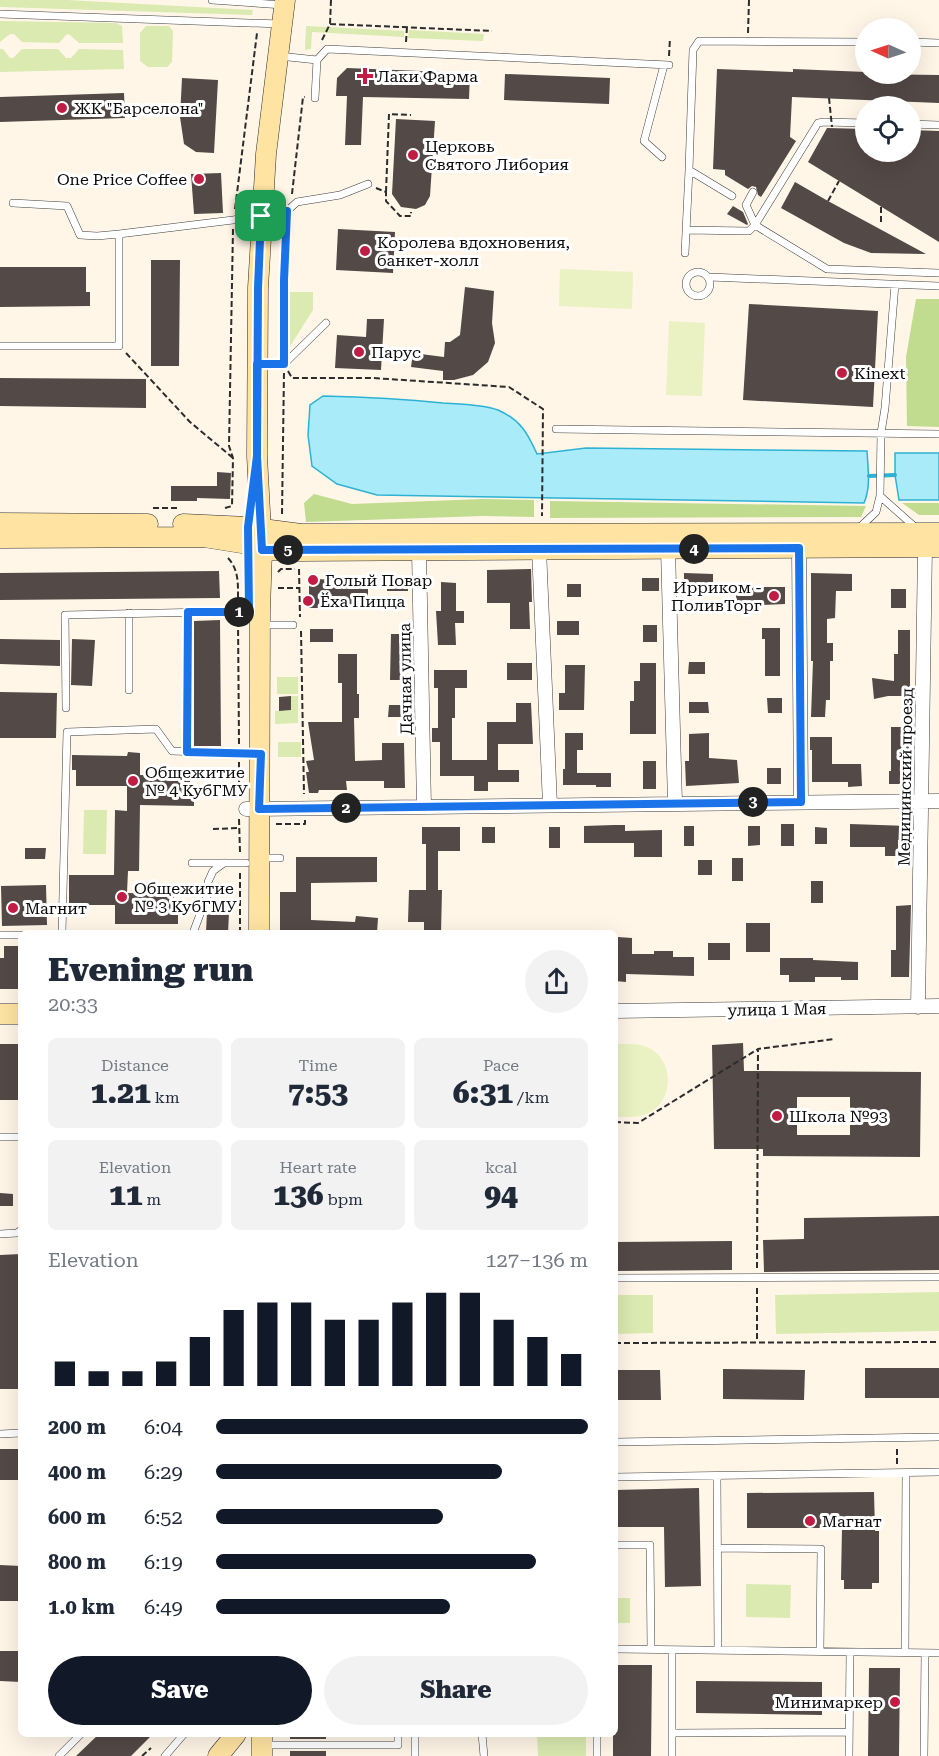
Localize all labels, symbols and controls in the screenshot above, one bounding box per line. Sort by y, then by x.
north arrow [855,18,921,84]
map controls [855,18,921,162]
place label: Лаки Фарма [377,67,478,86]
marker: Лаки Фарма [358,69,372,83]
button: locate [855,96,921,162]
place label: ЖК "Барселона" [74,99,204,118]
marker: ЖК "Барселона" [55,101,69,115]
place label: Церковь Святого Либория [425,137,569,174]
marker: Церковь Святого Либория [406,148,420,162]
place label: One Price Coffee [57,170,187,189]
marker: One Price Coffee [192,172,206,186]
pin [235,190,286,241]
icon: arrive [244,199,277,232]
place label: Королева вдохновения, банкет-холл [377,233,570,270]
marker: Королева вдохновения, банкет-холл [358,244,372,258]
place label: Парус [371,343,421,362]
marker: Парус [352,345,366,359]
place label: Kinext [854,364,905,383]
marker: Kinext [835,366,849,380]
pin: 4 [679,534,709,564]
pin: 5 [273,535,303,565]
text: 4 [690,539,698,558]
text: 5 [284,540,292,559]
place label: Голый Повар [325,571,432,590]
marker: Голый Повар [306,573,320,587]
place label: Ирриком - ПоливТорг [671,578,762,615]
marker: Ирриком - ПоливТорг [767,589,781,603]
place label: Ёха Пицца [320,592,406,611]
marker: Ёха Пицца [301,594,315,608]
pin: 1 [224,597,254,627]
text: 1 [235,602,243,621]
street label: Дачная улица [395,623,416,735]
street label: Медицинский проезд [894,688,917,866]
place label: Общежитие № 4 КубГМУ [145,763,248,800]
marker: Общежитие № 4 КубГМУ [126,774,140,788]
pin: 3 [738,787,768,817]
text: 3 [749,792,757,811]
pin: 2 [331,793,361,823]
text: 2 [342,798,350,817]
place label: Общежитие № 3 КубГМУ [134,879,237,916]
marker: Общежитие № 3 КубГМУ [115,890,129,904]
place label: Магнит [25,899,87,918]
marker: Магнит [6,901,20,915]
text: Evening run [48,950,253,989]
button: share [525,950,588,1013]
text: 20:33 [48,992,98,1016]
street label: улица 1 Мая [727,999,827,1020]
text: Distance [101,1056,169,1075]
text: Time [298,1056,338,1075]
text: Pace [483,1056,519,1075]
text: 1.21 [90,1075,151,1110]
text: 7:53 [288,1075,348,1110]
text: 6:31 [453,1075,513,1110]
text: km [151,1088,180,1107]
text: /km [513,1088,549,1107]
place label: Школа №93 [789,1107,888,1126]
marker: Школа №93 [770,1109,784,1123]
text: Elevation [99,1158,171,1177]
text: Heart rate [280,1158,356,1177]
text: kcal [485,1158,517,1177]
text: 11 [109,1177,142,1212]
text: 136 [273,1177,323,1212]
text: 94 [484,1177,518,1212]
text: m [142,1190,161,1209]
text: bpm [323,1190,363,1209]
text: Elevation [48,1248,139,1272]
text: 127–136 m [485,1248,588,1272]
text: 200 m [48,1415,106,1439]
text: 6:04 [144,1415,183,1439]
text: 400 m [48,1460,106,1484]
text: 6:29 [144,1460,183,1484]
text: 600 m [48,1505,106,1529]
text: 6:52 [144,1505,183,1529]
place label: Магнат [822,1512,882,1531]
marker: Магнат [803,1514,817,1528]
text: 800 m [48,1550,106,1574]
text: 6:19 [144,1550,183,1574]
text: 1.0 km [48,1595,115,1619]
text: 6:49 [144,1595,183,1619]
button: Save [48,1656,312,1725]
button: Share [324,1656,588,1725]
place label: Минимаркер [775,1693,883,1712]
marker: Минимаркер [888,1695,902,1709]

